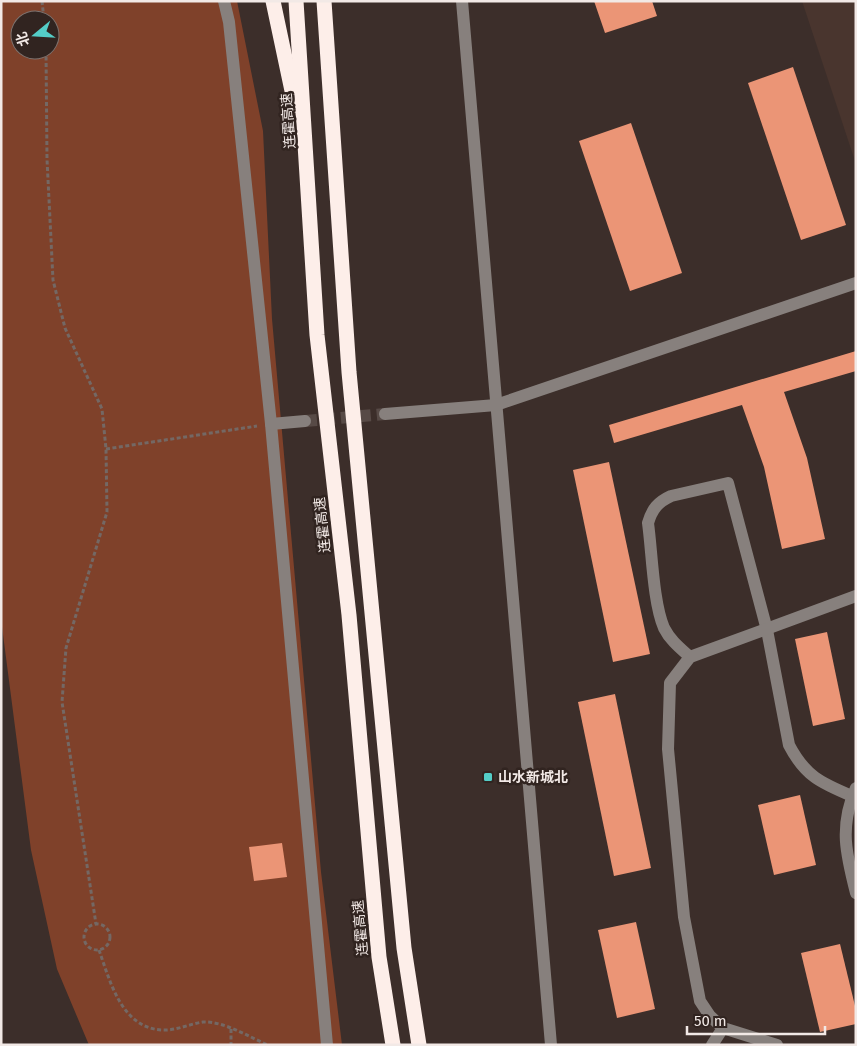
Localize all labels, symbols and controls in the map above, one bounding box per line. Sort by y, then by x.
north arrow [10,10,60,60]
text: 北 [13,30,33,48]
street label: 连霍高速 [278,92,299,149]
street label: 连霍高速 [311,496,334,554]
place label: 山水新城北 [498,769,568,786]
marker: 山水新城北 [482,771,494,783]
street label: 连霍高速 [350,899,371,957]
scale bar [687,1004,824,1036]
text: 50 m [694,1012,727,1030]

